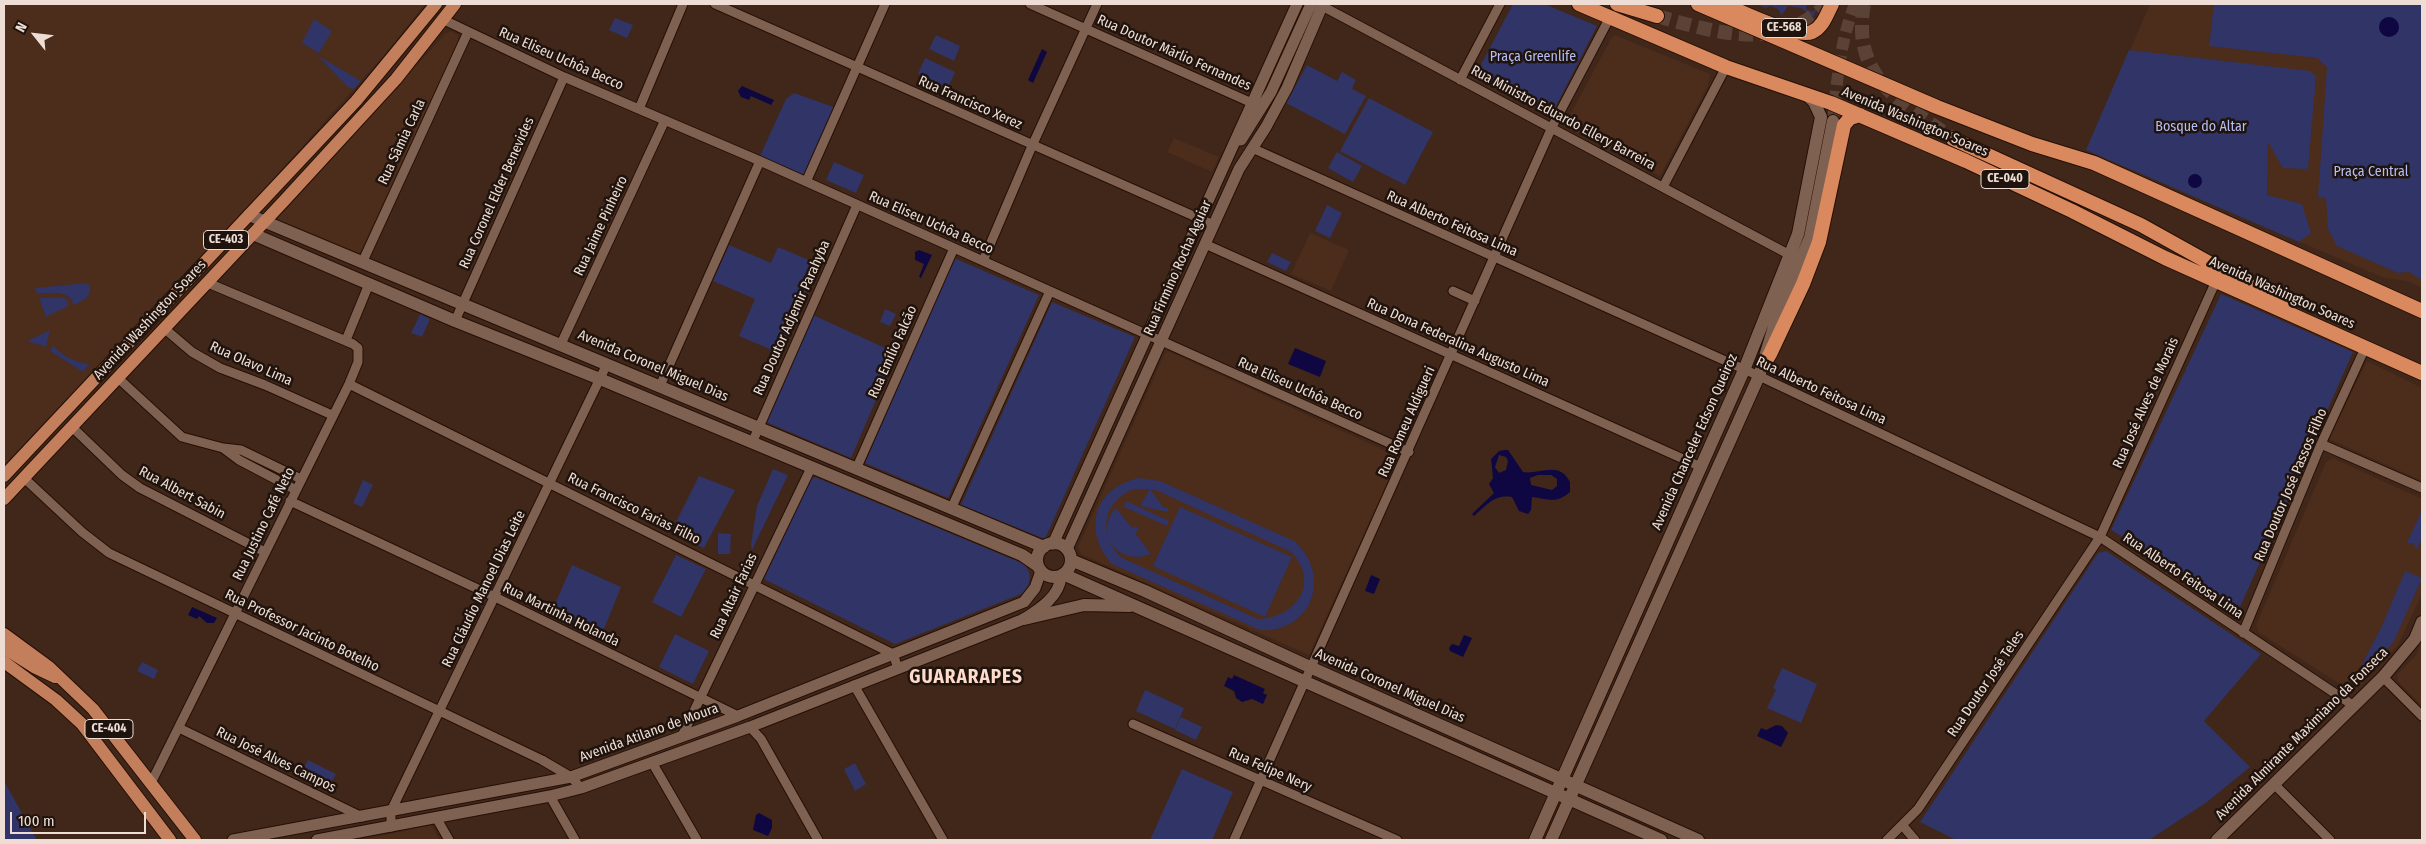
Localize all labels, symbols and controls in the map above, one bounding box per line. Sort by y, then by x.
north arrow [10,10,60,60]
street label: Rua Doutor Márlio Fernandes [1094,11,1254,95]
road number: CE-568 [1762,18,1806,38]
text: N [12,20,31,35]
street label: Rua Eliseu Uchôa Becco [496,24,626,94]
park label: Praça Greenlife [1490,49,1576,65]
street label: Rua Ministro Eduardo Ellery Barreira [1468,62,1658,174]
street label: Rua Francisco Xerez [916,73,1024,133]
street label: Avenida Washington Soares [1839,83,1991,161]
street label: Rua Sâmia Carla [375,97,429,187]
street label: Rua Coronel Elder Benevides [456,115,538,271]
park label: Bosque do Altar [2155,119,2247,135]
park label: Praça Central [2334,164,2408,180]
road number: CE-040 [1981,170,2029,188]
street label: Rua Jaime Pinheiro [571,173,631,279]
street label: Rua Eliseu Uchôa Becco [866,188,996,258]
street label: Rua Alberto Feitosa Lima [1384,188,1520,260]
street label: Rua Firmino Rocha Aguiar [1141,198,1215,338]
road number: CE-403 [204,230,248,250]
street label: Rua Doutor Adjemir Parahyba [750,238,834,398]
street label: Avenida Washington Soares [2207,253,2357,333]
street label: Avenida Washington Soares [90,257,210,383]
street label: Rua Dona Federalina Augusto Lima [1364,295,1552,391]
street label: Rua Emílio Falcão [865,303,921,401]
street label: Avenida Coronel Miguel Dias [575,327,731,405]
street label: Rua José Alves de Morais [2110,335,2182,471]
street label: Rua Olavo Lima [207,338,295,390]
street label: Avenida Chanceler Edson Queiroz [1649,352,1741,532]
street label: Rua Alberto Feitosa Lima [1753,353,1889,429]
street label: Rua Eliseu Uchôa Becco [1235,354,1365,424]
street label: Rua Romeu Aldigueri [1375,364,1439,480]
street label: Rua Doutor José Passos Filho [2251,406,2331,564]
street label: Rua Albert Sabin [136,463,228,523]
street label: Rua Justino Café Neto [229,465,299,583]
street label: Rua Francisco Farias Filho [565,470,703,548]
street label: Rua Cláudio Manoel Dias Leite [439,508,529,670]
street label: Rua Alberto Feitosa Lima [2120,529,2246,623]
street label: Rua Altair Farias [707,551,761,641]
street label: Rua Martinha Holanda [500,579,622,651]
street label: Rua Professor Jacinto Botelho [222,586,382,676]
street label: Rua Doutor José Teles [1944,628,2028,740]
street label: Avenida Almirante Maximiano da Fonseca [2212,644,2392,824]
street label: Avenida Coronel Miguel Dias [1313,645,1467,727]
district label: GUARARAPES [908,667,1024,689]
street label: Avenida Atilano de Moura [577,700,721,766]
road number: CE-404 [85,720,133,739]
street label: Rua José Alves Campos [213,724,339,796]
street label: Rua Felipe Nery [1226,744,1314,796]
scale bar [12,802,149,834]
text: 100 m [18,812,55,830]

